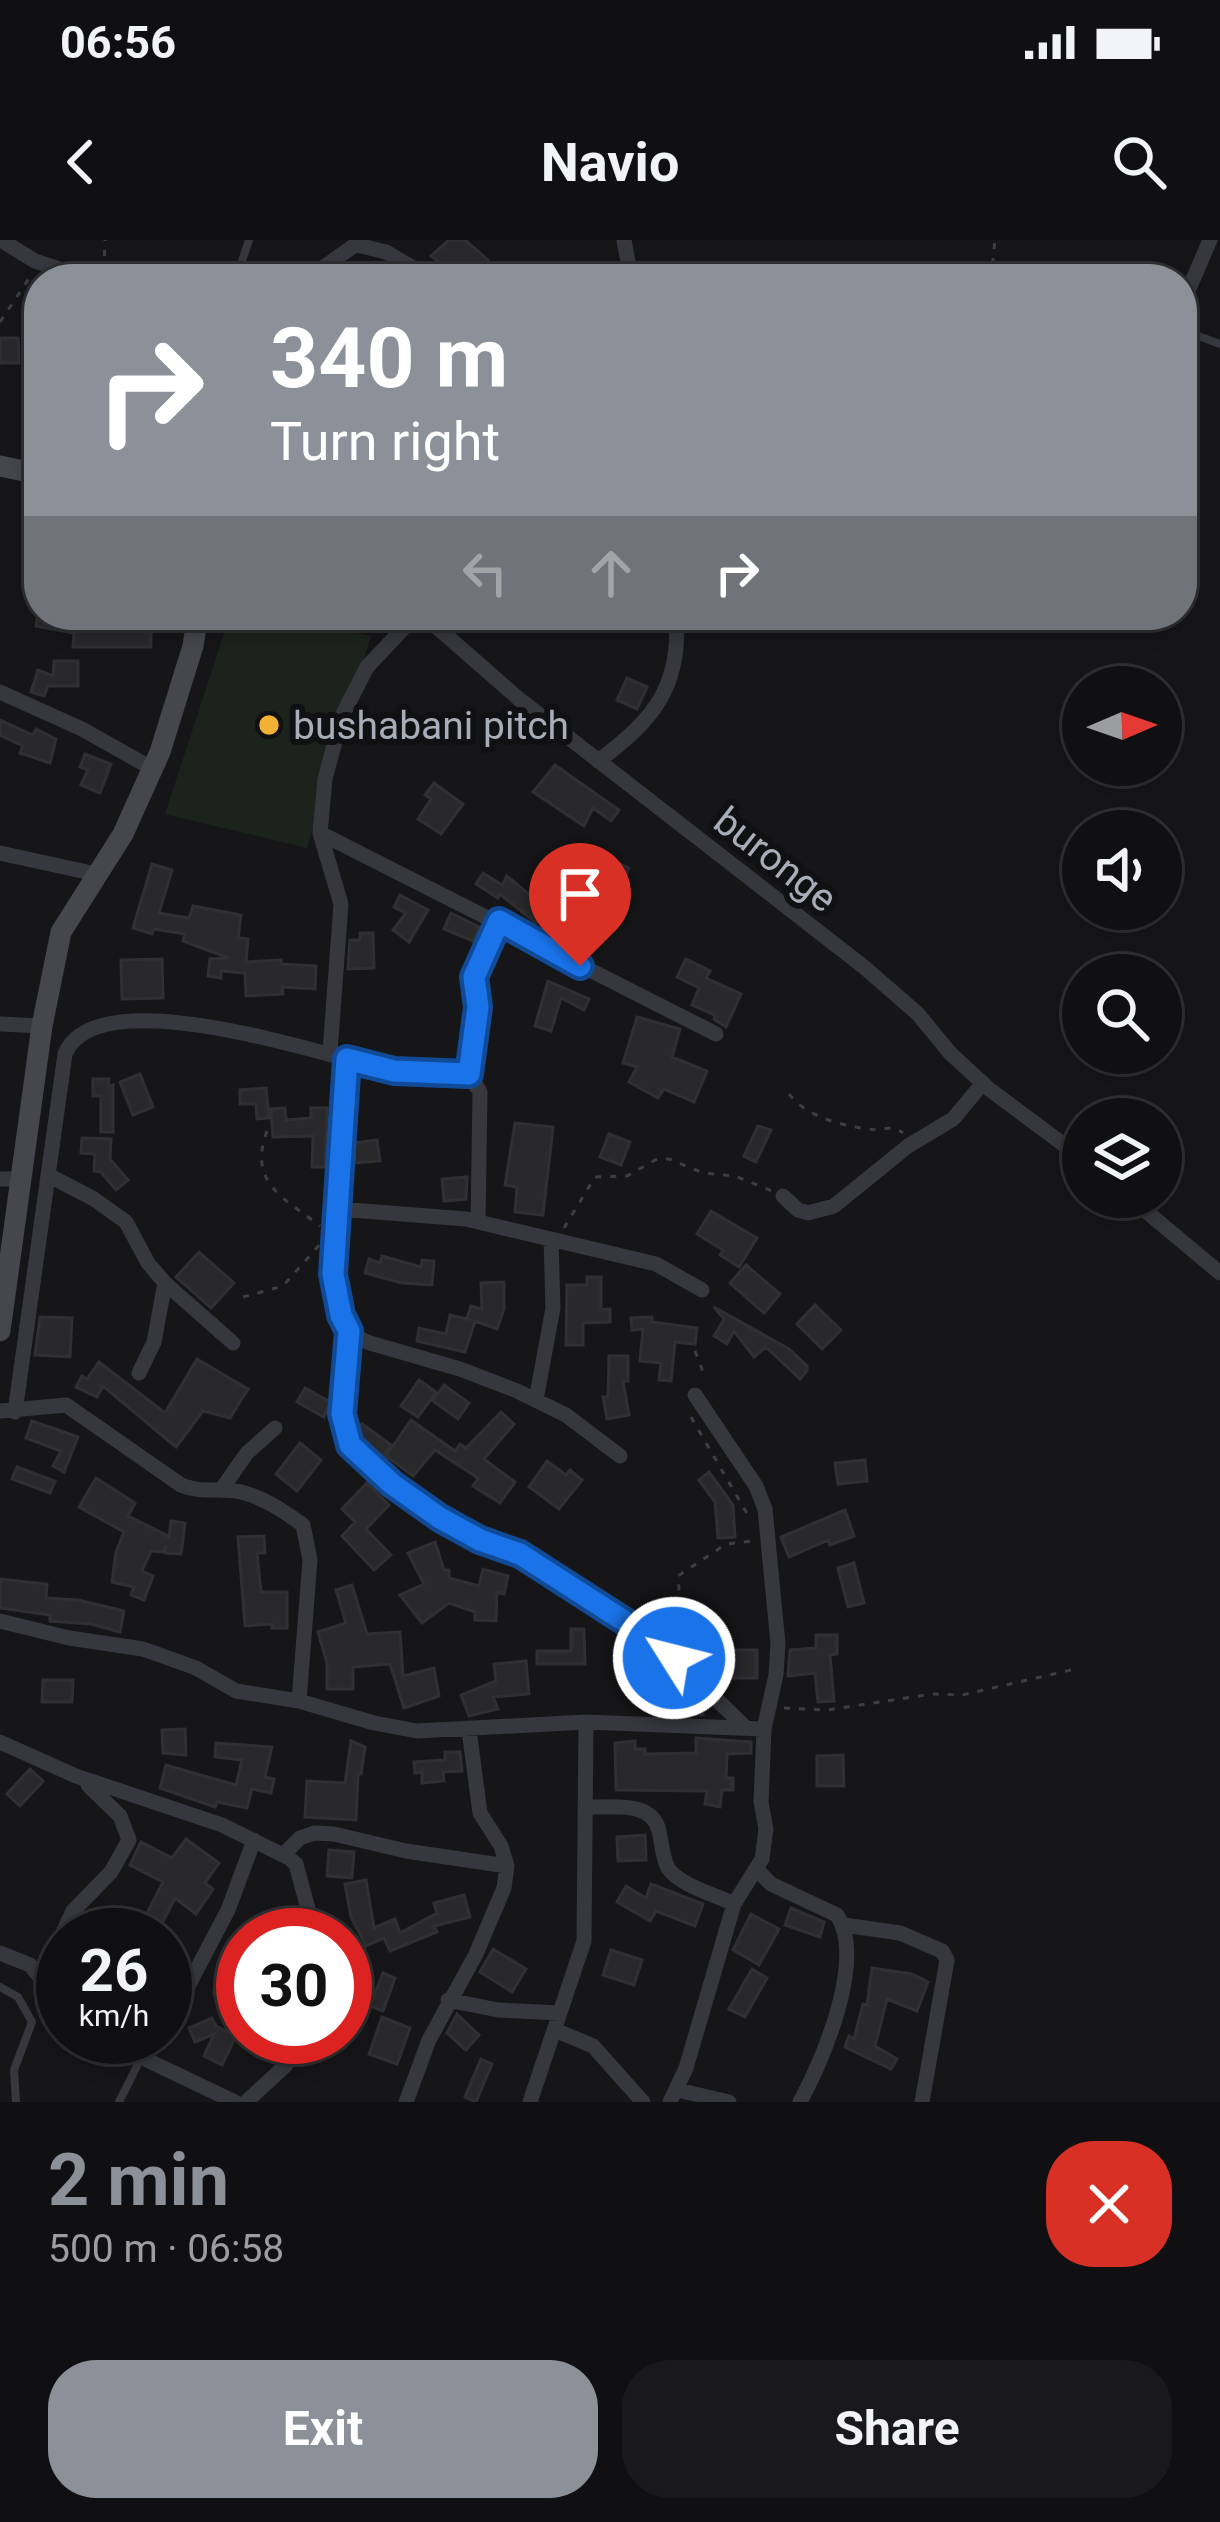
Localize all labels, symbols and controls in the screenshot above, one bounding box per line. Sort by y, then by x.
text: 06:56 [60,16,176,69]
icon: back [48,129,114,195]
icon: search [1106,129,1172,195]
text: Navio [541,131,679,194]
text: 340 m [270,309,508,408]
icon: right [72,312,228,468]
text: Turn right [270,410,500,473]
icon: left [452,540,518,606]
icon: ahead [578,540,644,606]
icon: right [704,540,770,606]
north arrow [1062,666,1182,786]
map controls [1062,666,1182,1218]
place label: bushabani pitch [293,703,569,749]
marker: bushabani pitch [256,712,282,738]
street label: buronge [705,798,846,922]
button: sound [1062,810,1182,930]
pin [529,843,631,966]
icon: arrive [547,861,613,927]
button: search [1062,954,1182,1074]
button: layers [1062,1098,1182,1218]
position arrow [611,1595,737,1721]
speed limit sign: 30 [216,1908,372,2064]
text: 26 [80,1935,148,2006]
text: km/h [79,1998,149,2033]
text: 2 min [48,2138,229,2223]
button: close [1046,2141,1172,2267]
text: 500 m · 06:58 [48,2226,284,2272]
button: Exit [48,2360,598,2498]
button: Share [622,2360,1172,2498]

